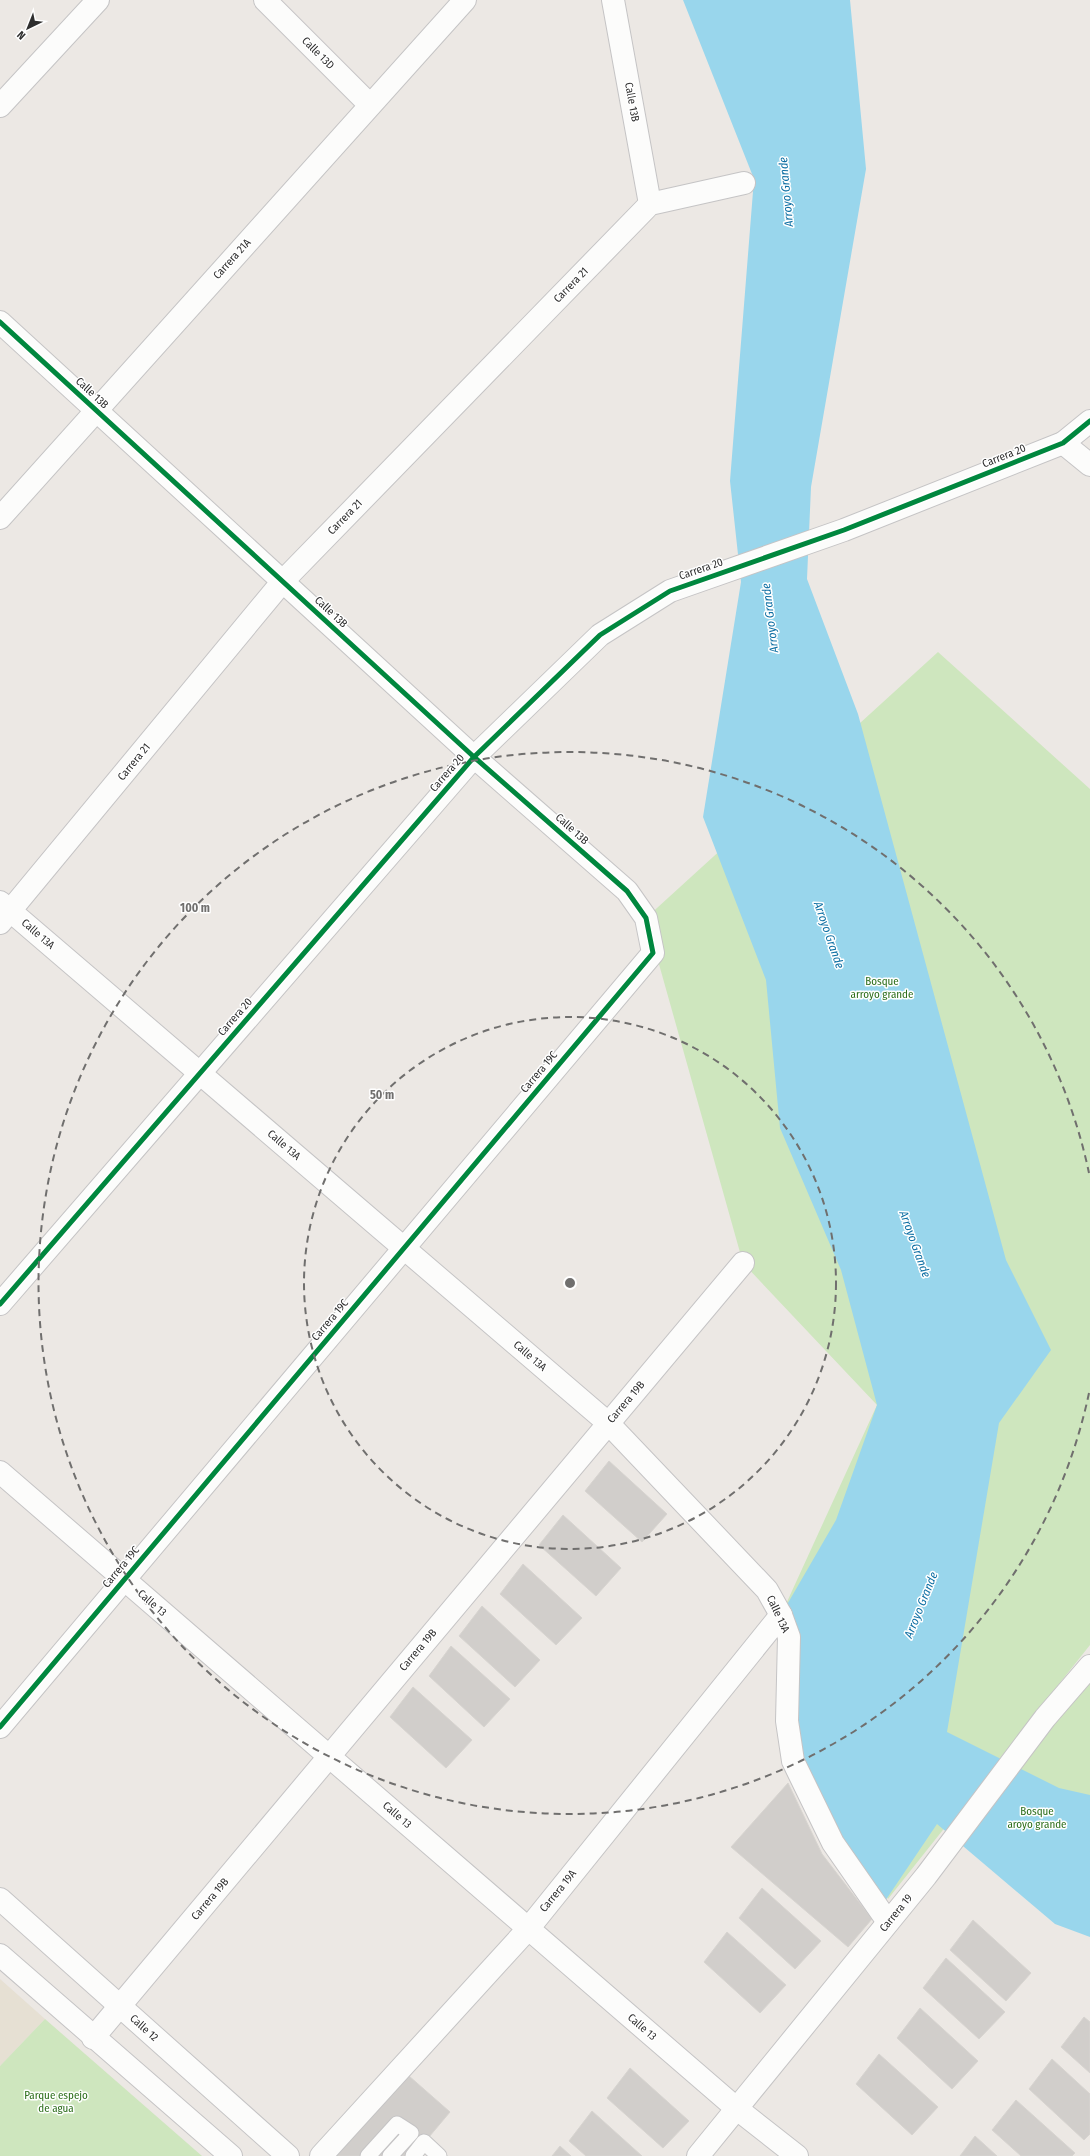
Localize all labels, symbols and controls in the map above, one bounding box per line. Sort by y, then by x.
north arrow [8,8,48,48]
text: N [15,28,28,42]
street label: Calle 13D [299,34,337,72]
street label: Calle 13B [622,81,642,123]
water label: Arroyo Grande [776,156,796,228]
street label: Carrera 21A [210,236,254,282]
street label: Carrera 21 [551,265,591,305]
street label: Calle 13B [73,375,111,411]
street label: Carrera 20 [980,441,1028,471]
street label: Carrera 21 [325,497,365,537]
street label: Carrera 20 [677,555,725,583]
water label: Arroyo Grande [759,582,781,655]
street label: Calle 13B [312,594,350,630]
street label: Carrera 21 [115,741,153,783]
street label: Carrera 20 [427,751,467,795]
street label: Calle 13B [553,811,591,847]
water label: Arroyo Grande [811,899,847,971]
text: 100 m [180,901,210,915]
street label: Calle 13A [19,916,57,952]
park label: Bosque arroyo grande [851,975,913,1001]
street label: Carrera 20 [215,995,255,1039]
street label: Carrera 19C [518,1048,560,1095]
text: 50 m [370,1088,394,1102]
street label: Calle 13A [265,1127,303,1163]
water label: Arroyo Grande [896,1208,934,1280]
centre of rings [563,1276,577,1290]
street label: Carrera 19C [309,1296,351,1343]
street label: Calle 13A [511,1338,549,1374]
street label: Carrera 19B [605,1378,647,1426]
street label: Carrera 19C [100,1543,142,1590]
water label: Arroyo Grande [901,1570,941,1641]
street label: Calle 13 [135,1587,169,1619]
street label: Calle 13A [764,1593,792,1635]
street label: Carrera 19B [397,1626,439,1674]
street label: Calle 13 [380,1799,414,1831]
park label: Bosque aroyo grande [1007,1805,1067,1831]
street label: Carrera 19A [537,1867,579,1915]
street label: Carrera 19B [189,1875,231,1923]
street label: Carrera 19 [877,1892,915,1934]
street label: Calle 13 [625,2011,659,2043]
street label: Calle 12 [127,2012,161,2044]
park label: Parque espejo de agua [24,2089,88,2115]

